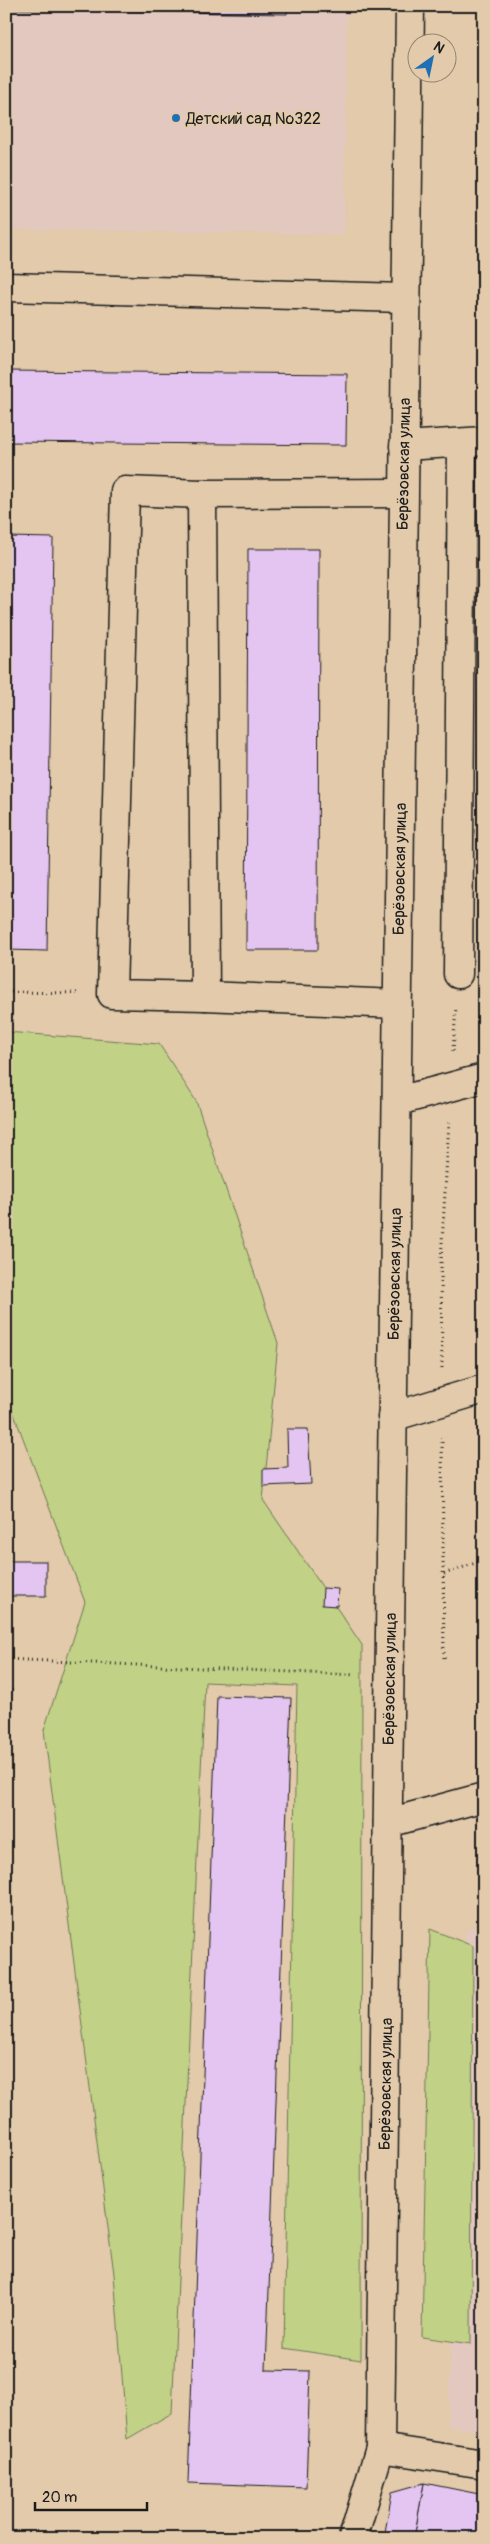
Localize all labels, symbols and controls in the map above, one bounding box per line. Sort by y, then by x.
north arrow [408,32,458,82]
text: N [430,38,447,57]
place label: Детский сад №322 [185,109,321,129]
marker: Детский сад №322 [170,112,182,124]
street label: Берёзовская улица [393,398,415,530]
street label: Берёзовская улица [389,803,411,935]
street label: Берёзовская улица [384,1208,406,1340]
street label: Берёзовская улица [379,1613,401,1745]
street label: Берёзовская улица [375,2018,397,2150]
scale bar [35,2479,148,2511]
text: 20 m [42,2488,77,2507]

